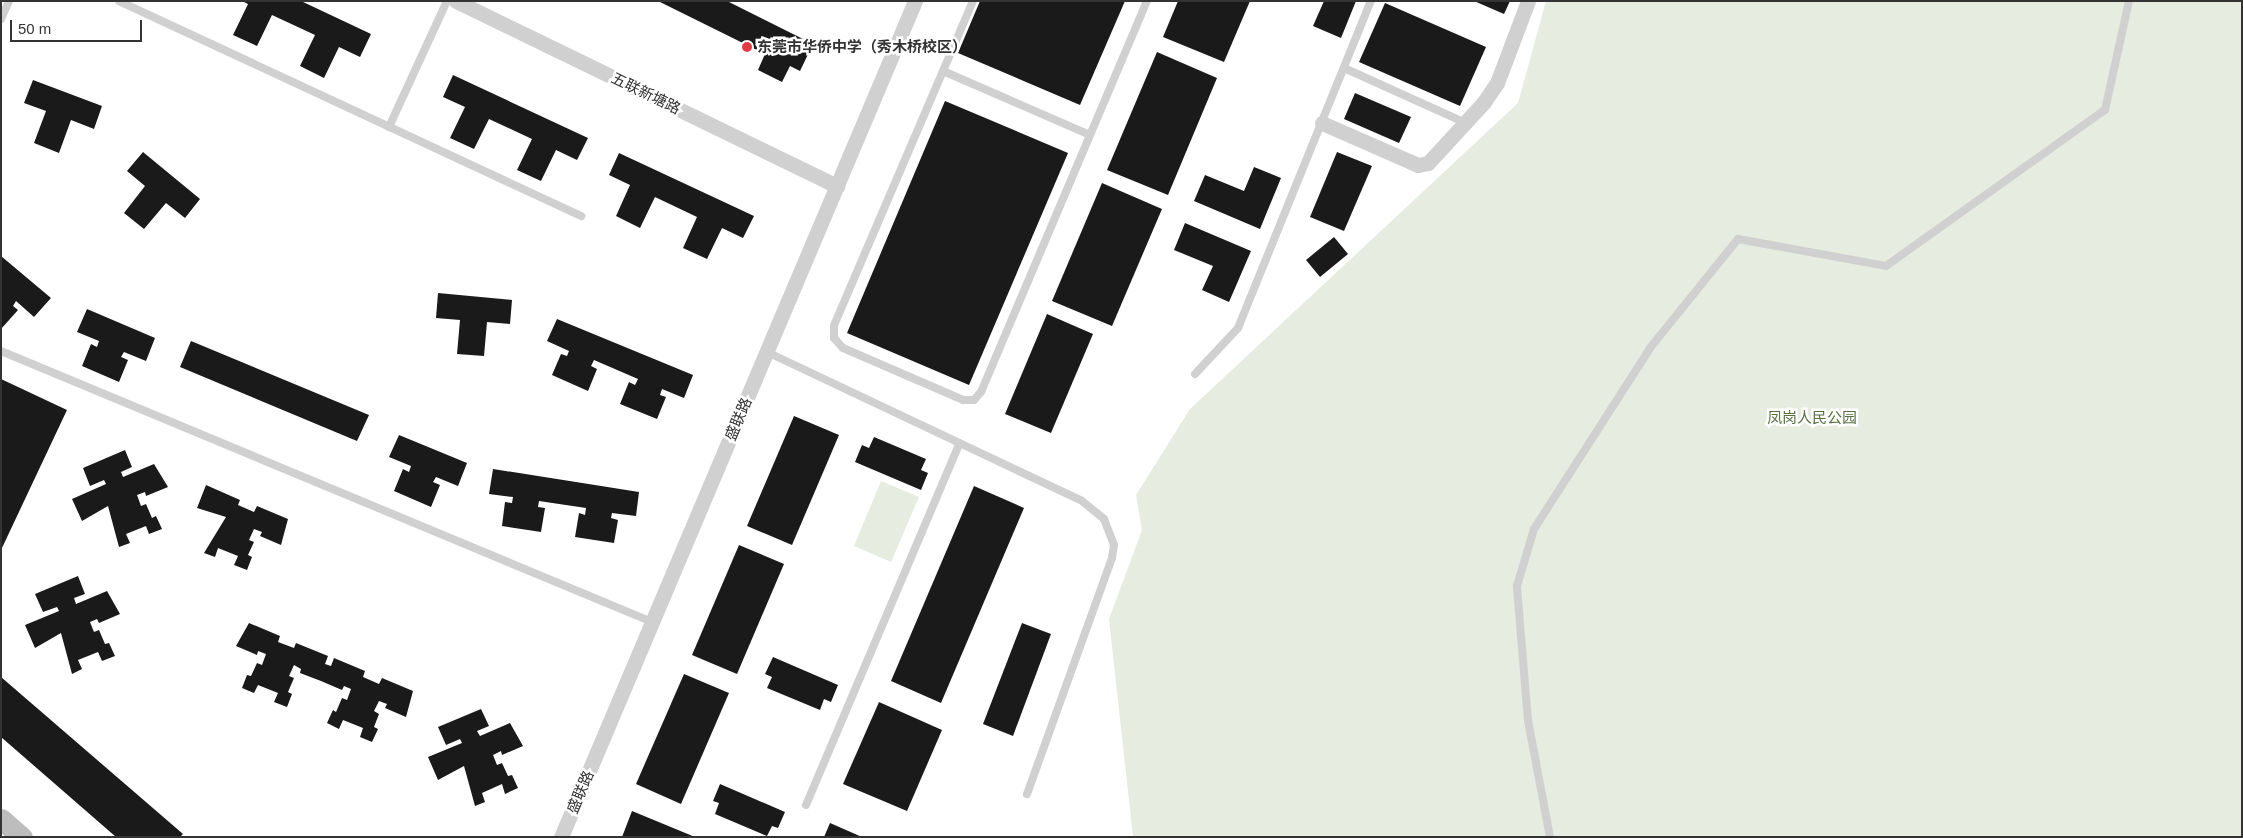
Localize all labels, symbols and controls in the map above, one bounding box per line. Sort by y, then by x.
scale bar [12,10,145,42]
text: 50 m [18,20,51,37]
place label: 东莞市华侨中学（秀木桥校区） [757,38,967,56]
marker: 东莞市华侨中学（秀木桥校区） [741,41,753,53]
street label: 五联新塘路 [608,68,684,118]
street label: 盛联路 [721,395,755,443]
park label: 凤岗人民公园 [1767,409,1857,427]
street label: 盛联路 [563,768,597,816]

